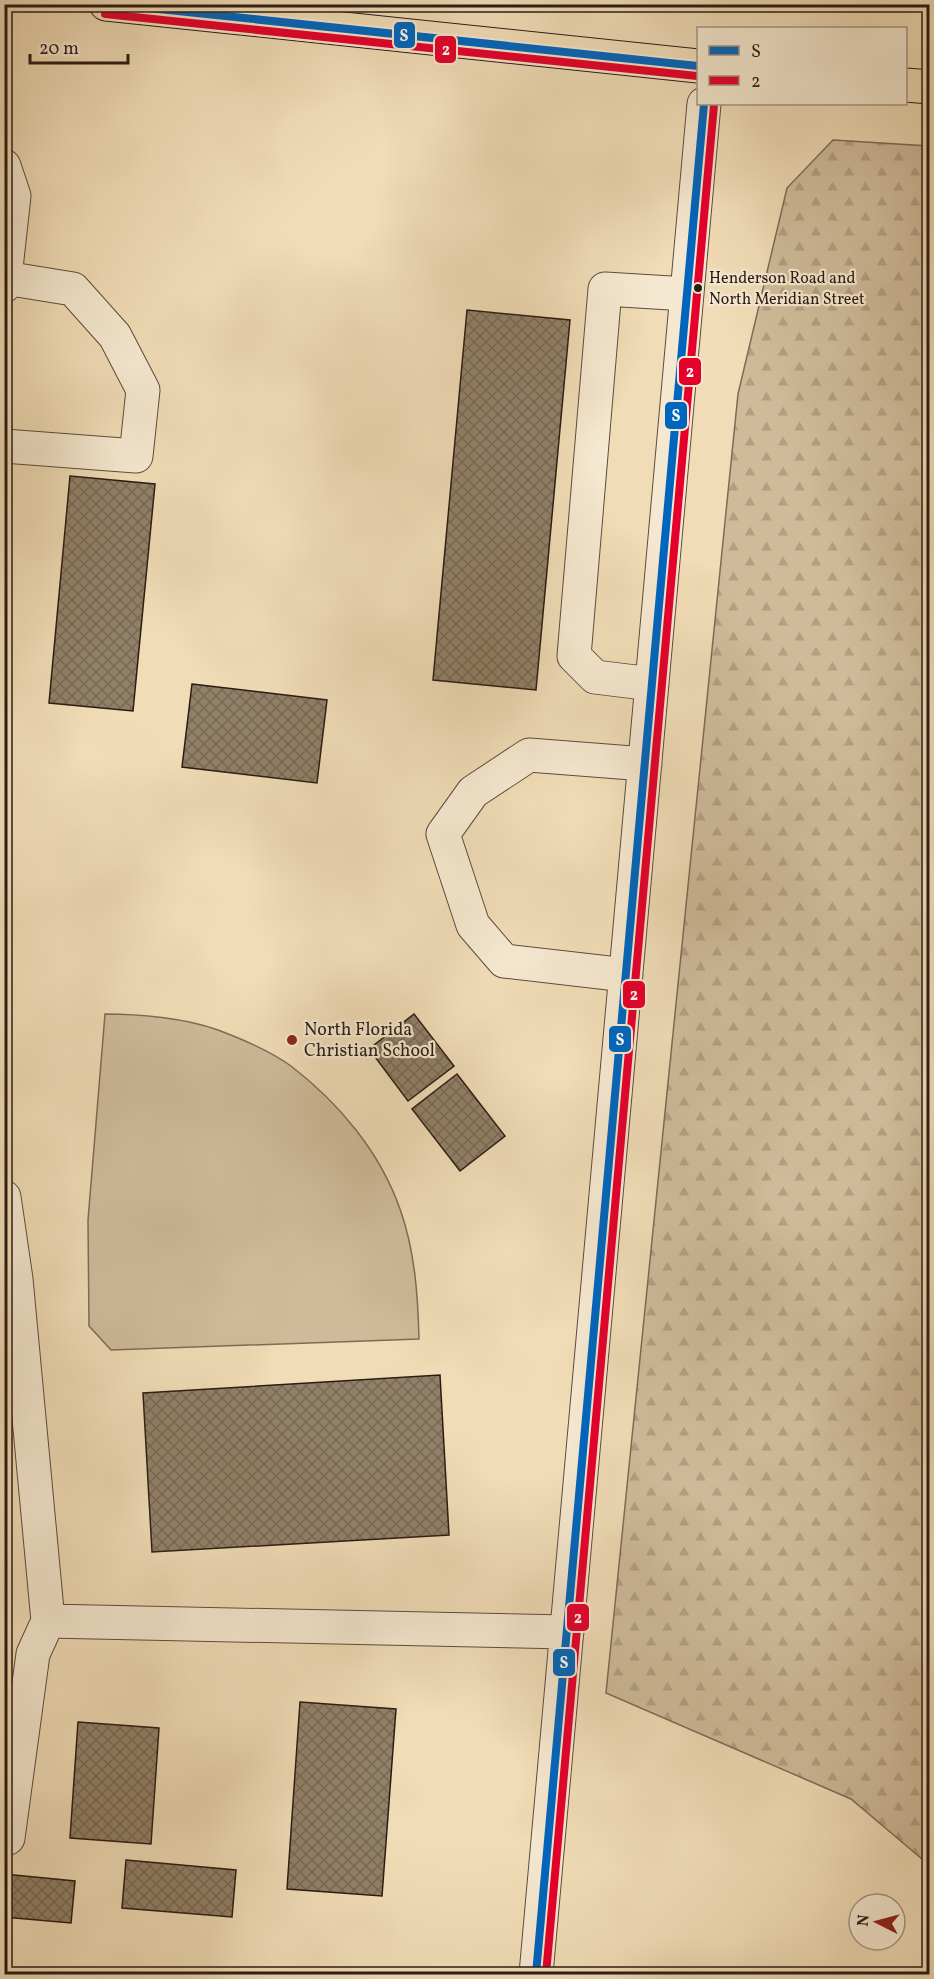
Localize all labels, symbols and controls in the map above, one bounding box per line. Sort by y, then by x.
line badge: S [393,21,416,49]
text: S [400,26,409,48]
scale bar [30,27,128,65]
legend [697,27,907,105]
line badge: 2 [434,35,457,64]
text: 20 m [39,37,79,62]
text: 2 [442,40,450,62]
text: S [751,40,761,65]
text: 2 [751,70,761,95]
place label: Henderson Road and North Meridian Street [709,268,865,311]
marker: Henderson Road and North Meridian Street [692,282,704,294]
line badge: 2 [678,357,702,386]
text: 2 [686,362,694,384]
line badge: S [664,401,688,430]
text: S [672,406,681,428]
line badge: 2 [622,980,646,1009]
text: 2 [630,985,638,1007]
place label: North Florida Christian School [304,1018,435,1064]
line badge: S [608,1025,632,1053]
text: S [616,1030,625,1052]
marker: North Florida Christian School [285,1033,299,1047]
line badge: 2 [566,1603,590,1632]
text: 2 [574,1608,582,1630]
line badge: S [552,1648,576,1677]
text: S [560,1653,569,1675]
north arrow [847,1892,907,1952]
text: N [853,1913,876,1928]

